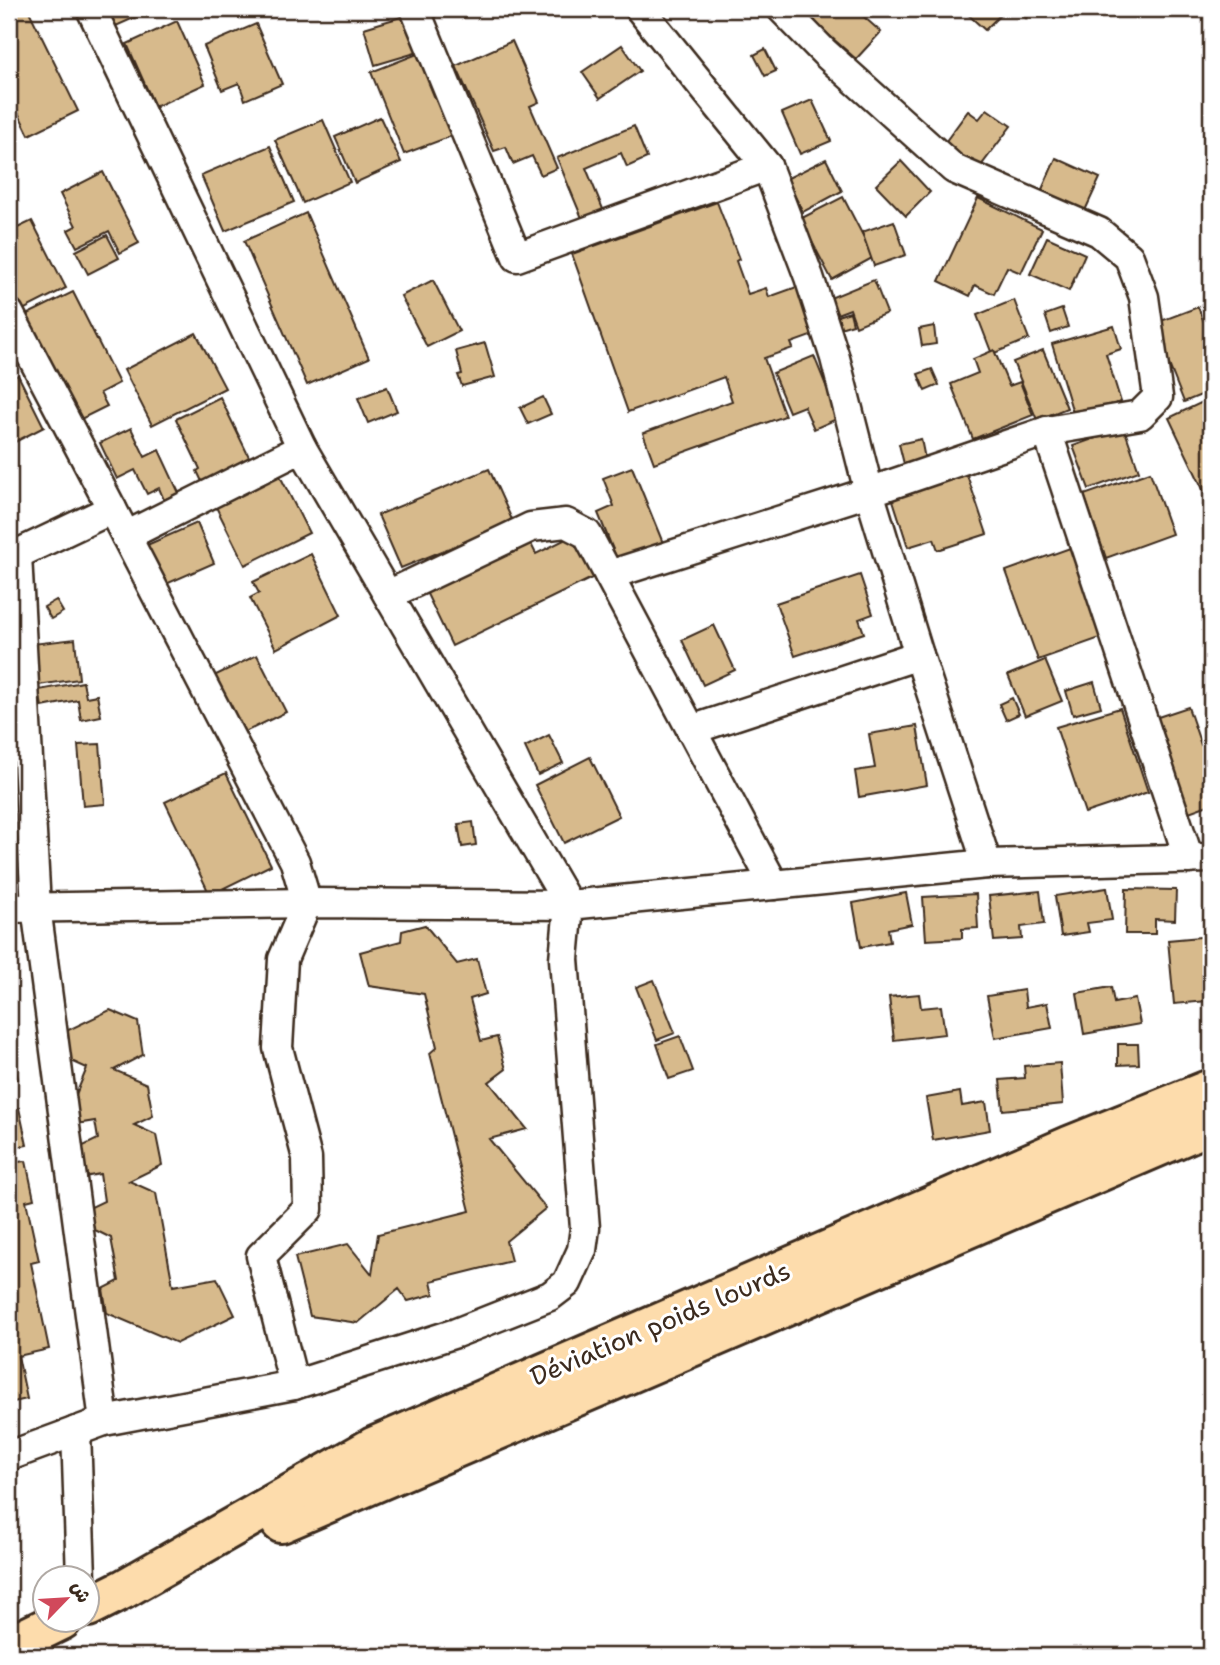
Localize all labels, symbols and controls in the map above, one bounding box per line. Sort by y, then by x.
street label: Déviation poids lourds [524,1252,796,1394]
north arrow [32,1564,102,1634]
text: ش [65,1577,97,1607]

